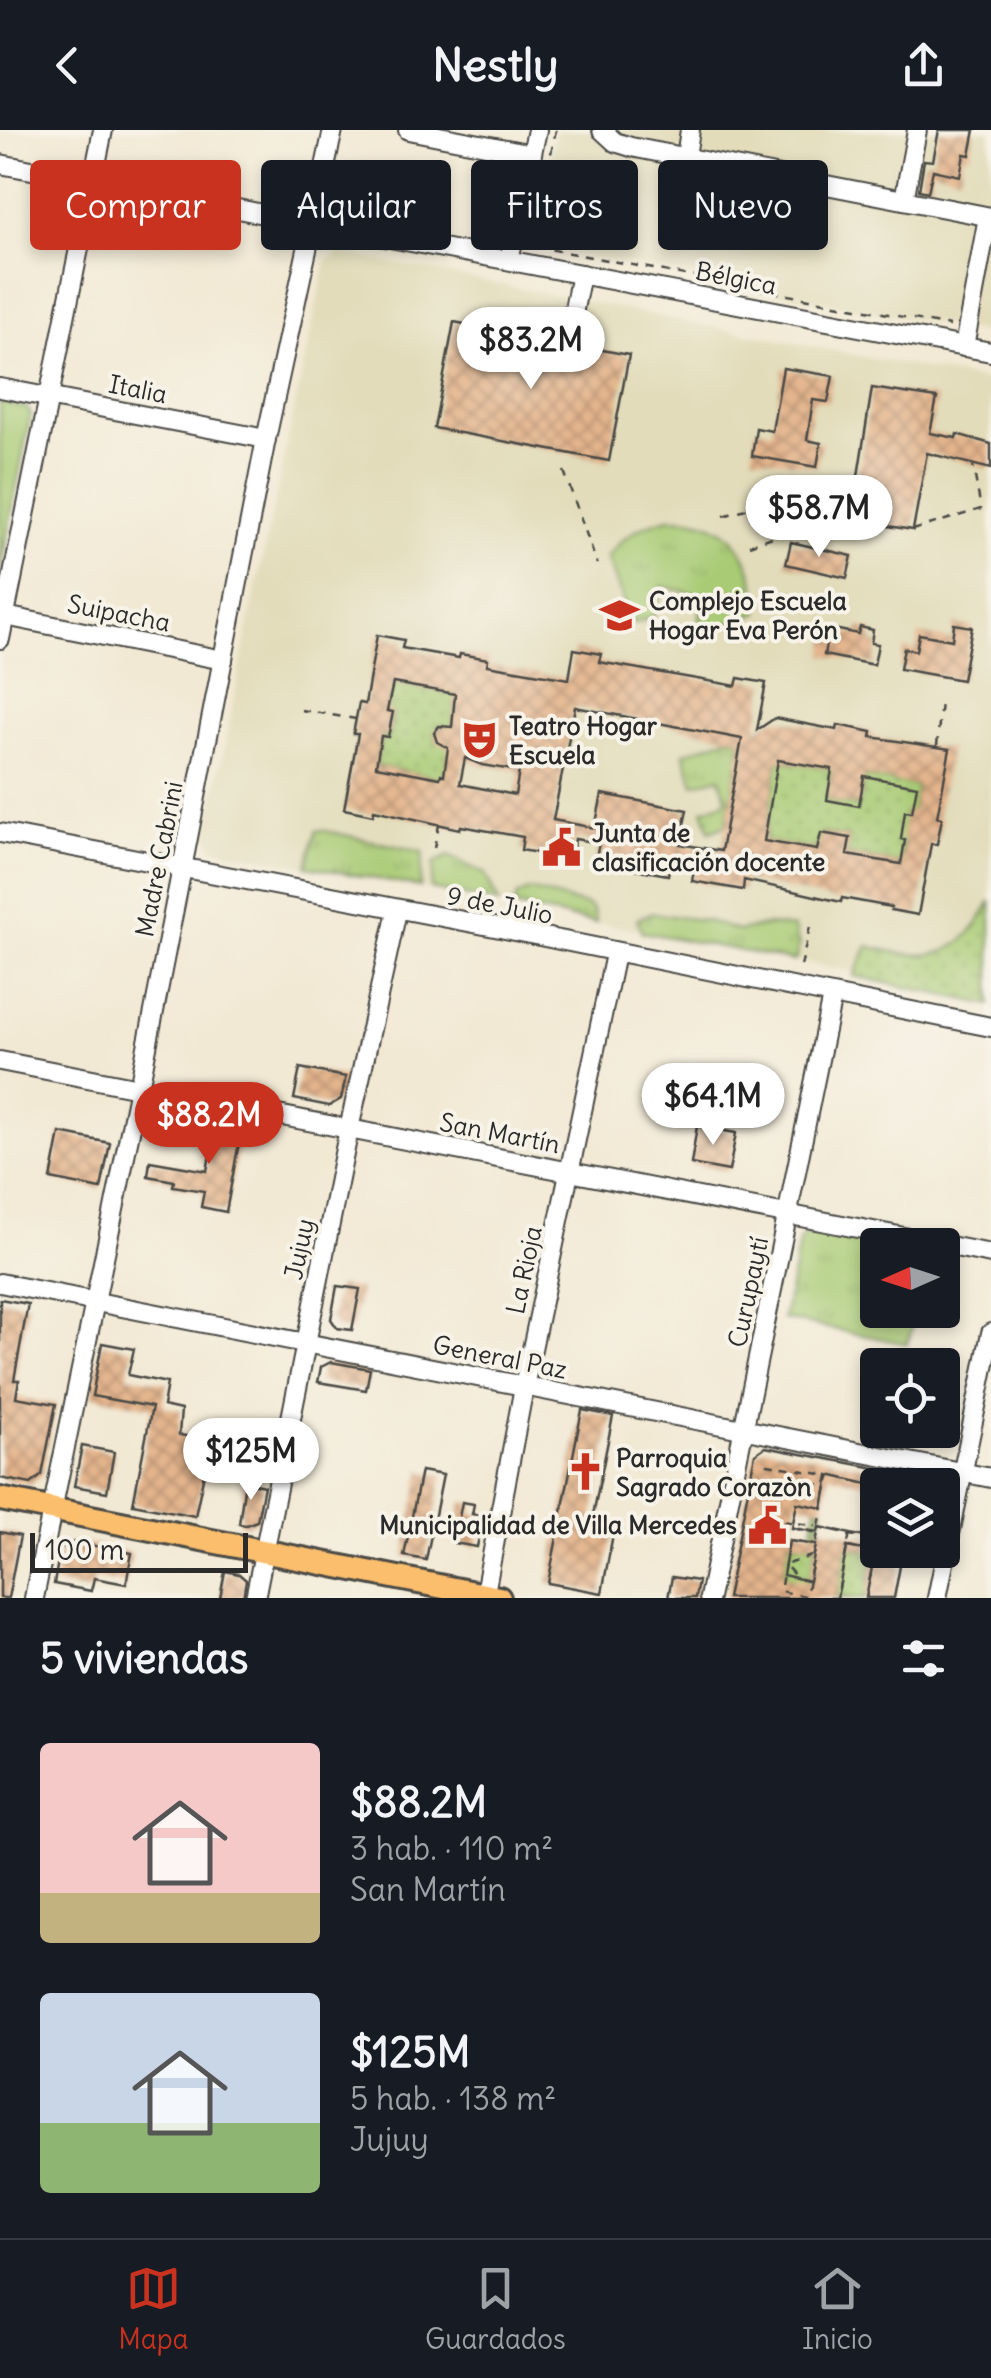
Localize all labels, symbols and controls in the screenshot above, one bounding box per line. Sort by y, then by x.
text: Nestly [432,37,559,93]
icon: back [40,38,95,93]
icon: share [896,38,951,93]
chip: Comprar [30,160,241,250]
chip: Alquilar [261,160,451,250]
chip: Filtros [471,160,638,250]
chip: Nuevo [658,160,828,250]
street label: Bélgica [693,254,779,302]
pin: $83.2M [450,307,612,392]
text: $83.2M [479,319,583,360]
street label: Italia [106,368,170,410]
pin: $58.7M [738,475,900,560]
text: $58.7M [768,487,870,528]
place label: Complejo Escuela Hogar Eva Perón [649,585,847,646]
street label: Suipacha [65,587,173,639]
school or university icon: Complejo Escuela Hogar Eva Perón [598,594,640,636]
place label: Teatro Hogar Escuela [509,710,658,771]
theatre icon: Teatro Hogar Escuela [458,719,500,761]
street label: Madre Cabrini [128,778,190,940]
place label: Junta de clasificación docente [592,817,825,878]
public building icon: Junta de clasificación docente [541,826,583,868]
street label: 9 de Julio [444,879,556,931]
pin: $64.1M [632,1063,794,1148]
text: $64.1M [664,1075,762,1116]
pin: $88.2M [128,1082,290,1167]
text: $88.2M [157,1094,261,1135]
street label: San Martín [437,1106,563,1160]
street label: Jujuy [277,1216,321,1282]
street label: La Rioja [499,1223,549,1317]
north arrow [860,1228,960,1328]
map controls [860,1228,960,1568]
street label: Curupaytí [721,1234,775,1350]
street label: General Paz [430,1328,570,1386]
button: locate [860,1348,960,1448]
pin: $125M [181,1418,321,1503]
text: $125M [205,1430,297,1471]
place label: Parroquia Sagrado Corazòn [616,1442,812,1503]
church icon: Parroquia Sagrado Corazòn [565,1451,607,1493]
button: layers [860,1468,960,1568]
public building icon: Municipalidad de Villa Mercedes [746,1504,788,1546]
place label: Municipalidad de Villa Mercedes [379,1509,737,1541]
scale bar [30,1528,248,1572]
text: 100 m [45,1532,124,1568]
icon: filters [896,1631,951,1686]
text: 5 viviendas [40,1632,248,1684]
text: $88.2M [350,1776,487,1828]
icon: home [120,1783,240,1903]
text: 3 hab. · 110 m² [350,1828,553,1869]
text: San Martín [350,1869,506,1910]
text: $125M [350,2026,471,2078]
icon: home [120,2033,240,2153]
text: 5 hab. · 138 m² [350,2078,556,2119]
text: Jujuy [350,2119,429,2160]
tab: Mapa [118,2261,189,2357]
tab: Guardados [425,2261,566,2357]
tab: Inicio [802,2261,873,2357]

